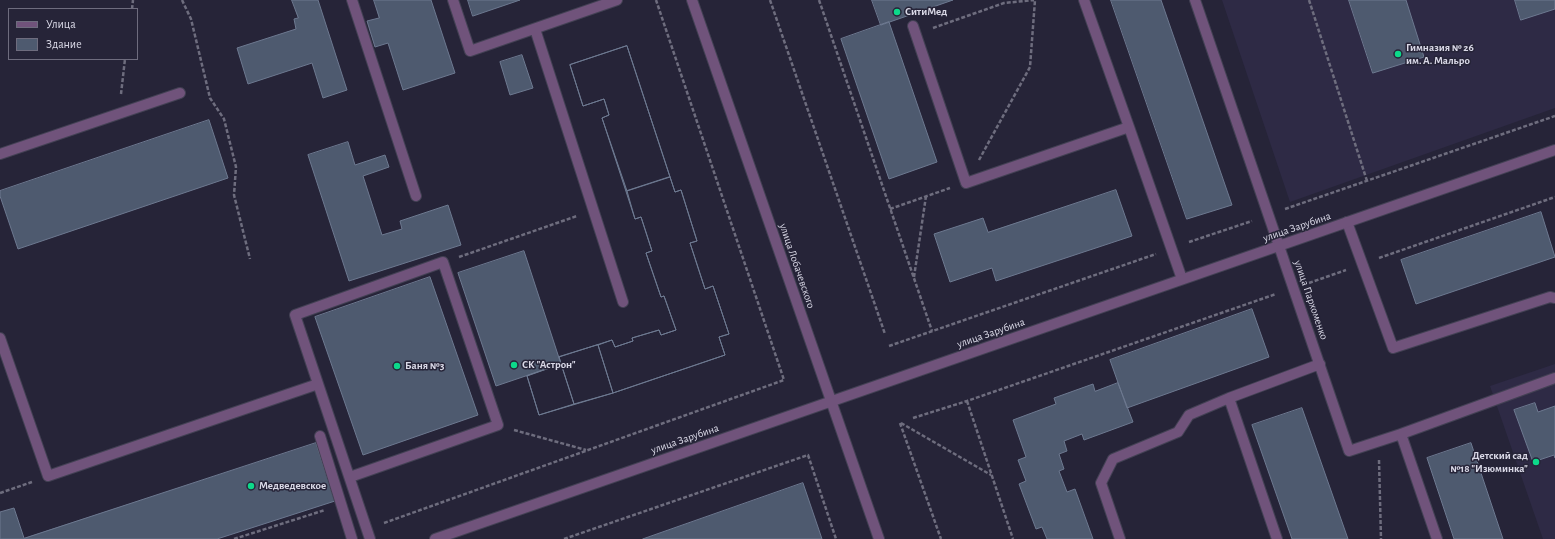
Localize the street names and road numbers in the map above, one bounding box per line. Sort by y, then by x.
street label: улица Зарубина [1261,209,1333,245]
street label: улица Лобачевского [776,222,818,310]
street label: улица Пархоменко [1291,259,1331,341]
street label: улица Зарубина [955,315,1027,351]
street label: улица Зарубина [649,421,721,457]

